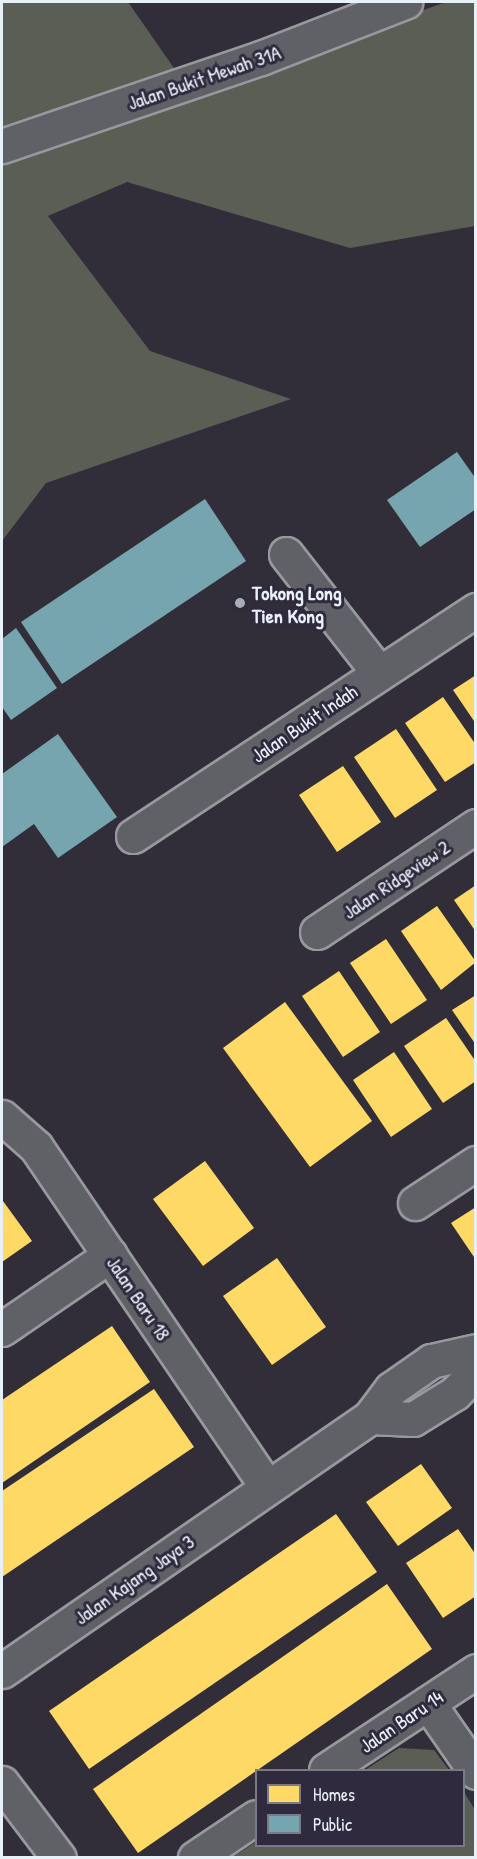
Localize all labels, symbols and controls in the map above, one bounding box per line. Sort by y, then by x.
street label: Jalan Bukit Mewah 31A [124,40,284,114]
place label: Tokong Long Tien Kong [252,580,342,627]
marker: Tokong Long Tien Kong [233,596,247,610]
street label: Jalan Bukit Indah [247,679,361,767]
street label: Jalan Ridgeview 2 [338,834,454,924]
street label: Jalan Baru 18 [102,1251,176,1345]
street label: Jalan Kajang Jaya 3 [70,1529,198,1629]
street label: Jalan Baru 14 [355,1684,447,1758]
legend [255,1769,465,1847]
text: Homes [313,1782,355,1807]
text: Public [313,1812,352,1837]

